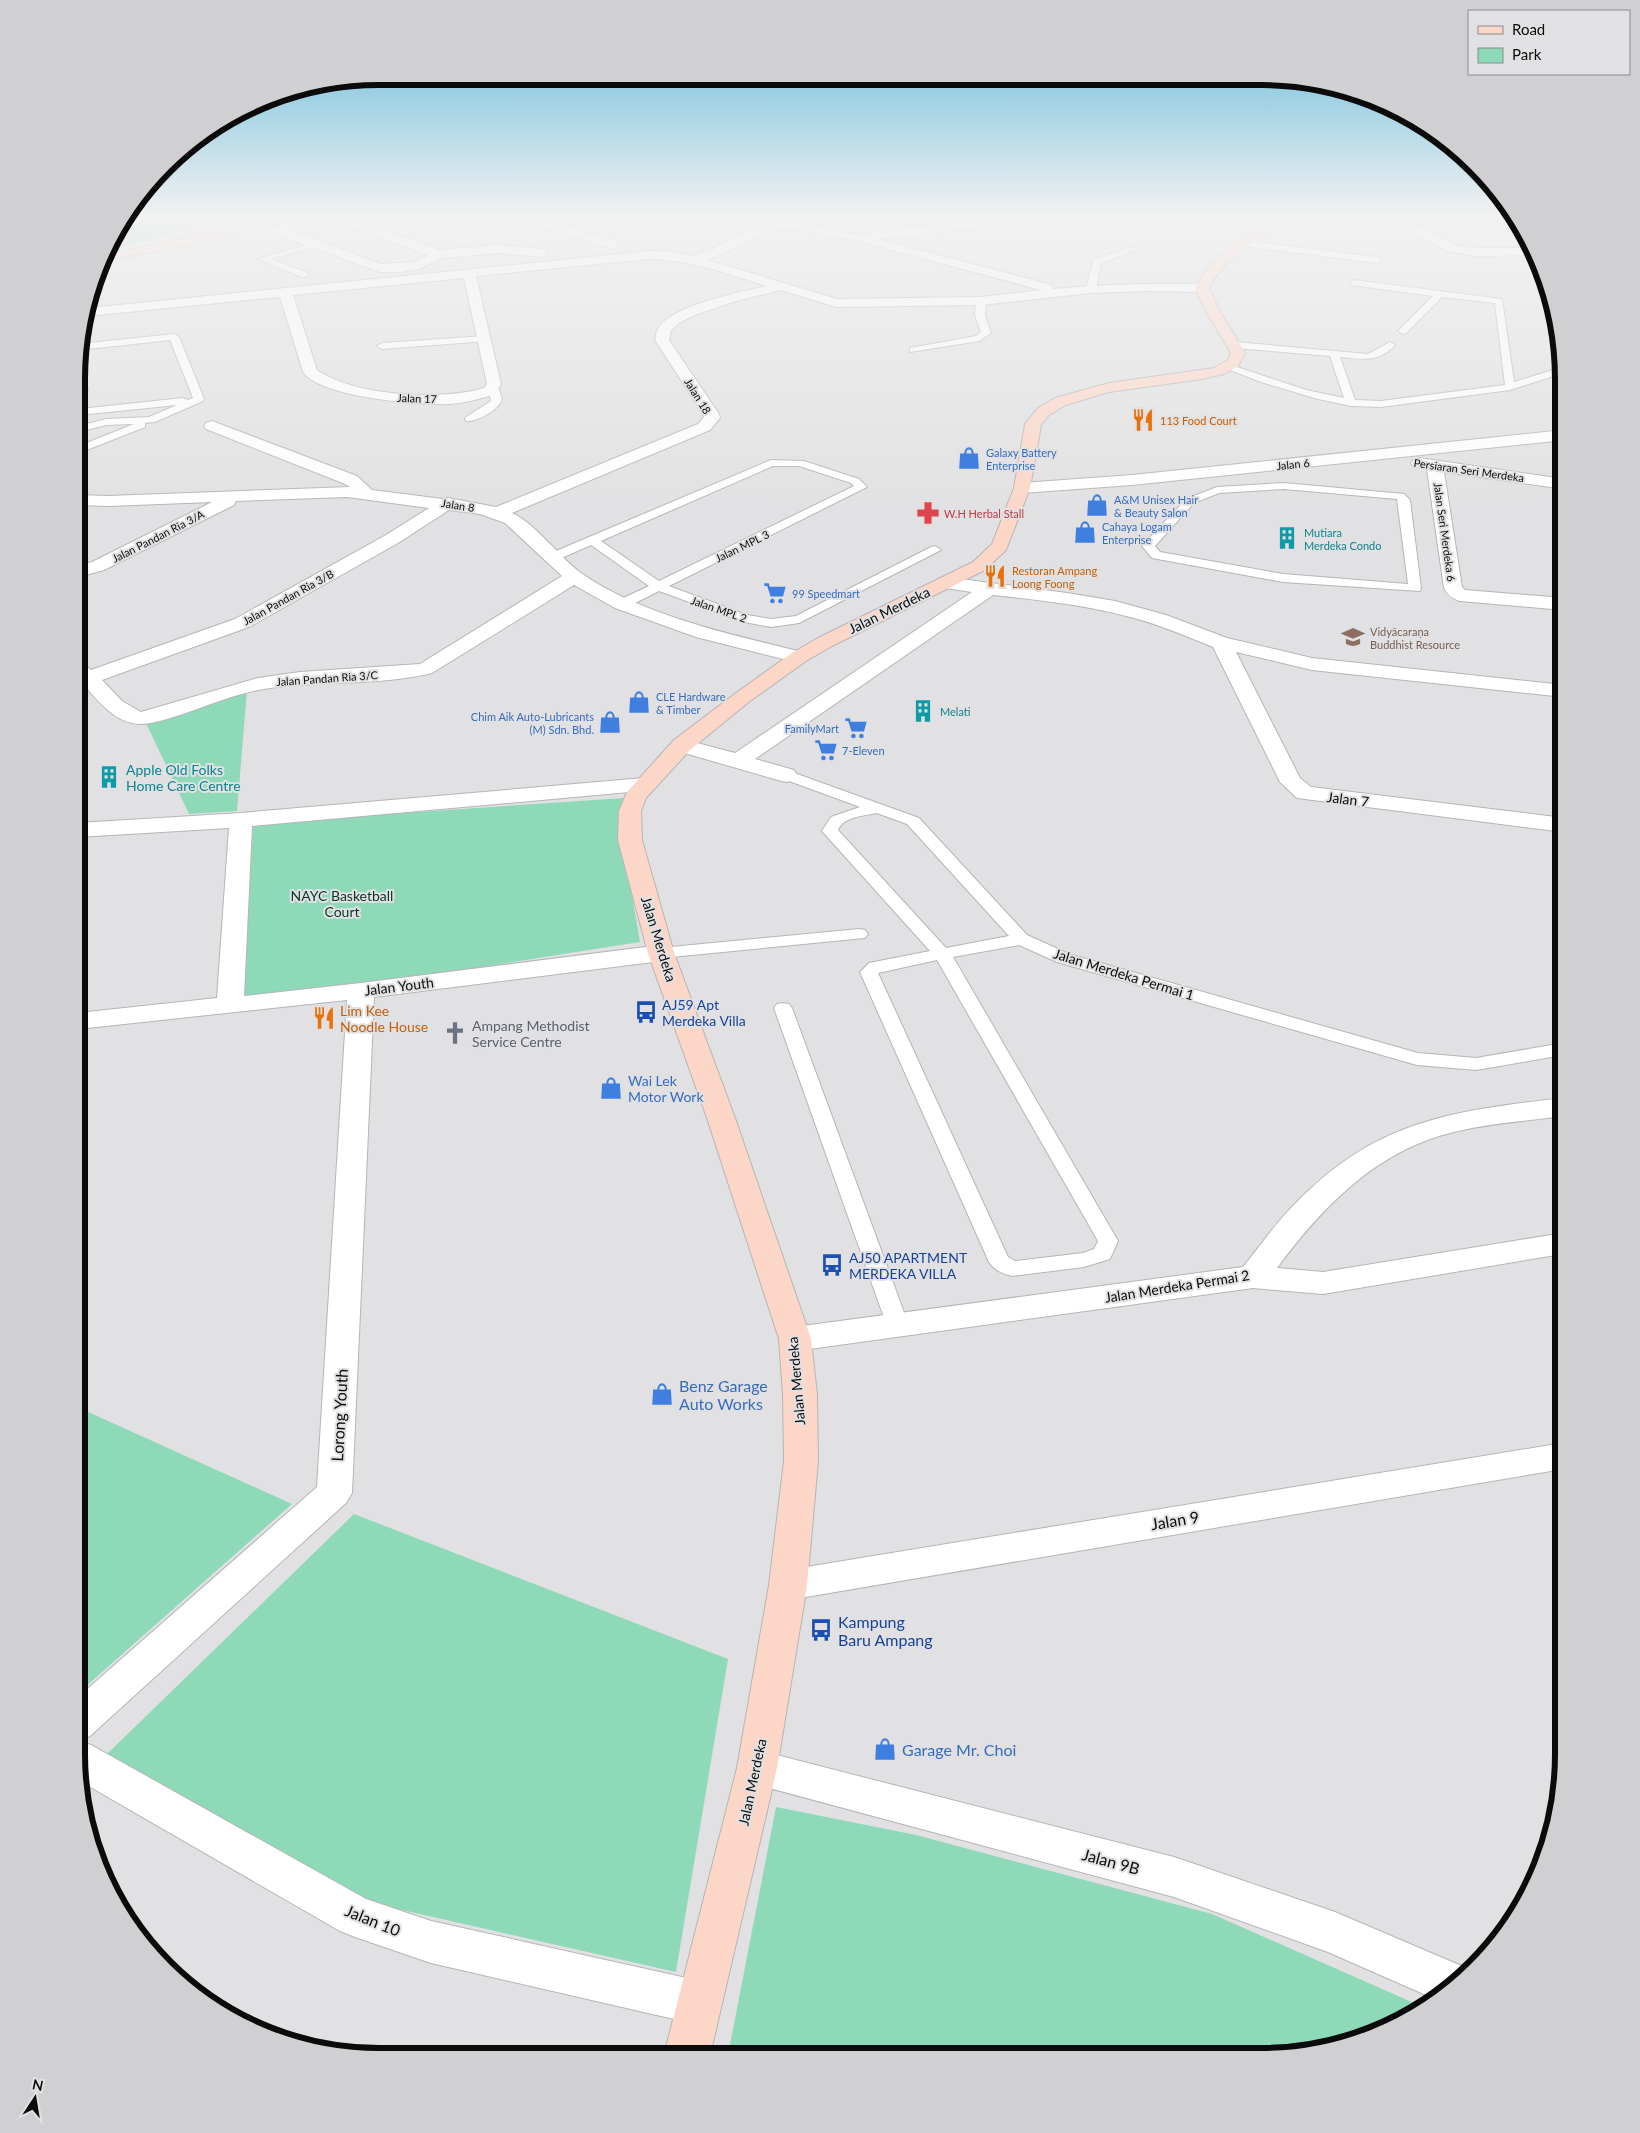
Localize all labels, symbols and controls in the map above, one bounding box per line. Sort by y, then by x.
legend [1468,10,1630,75]
text: Road [1512,20,1545,38]
text: Park [1512,45,1542,63]
street label: Jalan 18 [682,376,714,416]
street label: Jalan 17 [397,391,437,405]
restaurant icon: 113 Food Court [1130,407,1156,433]
place label: 113 Food Court [1160,414,1237,427]
shop icon: Galaxy Battery Enterprise [956,445,982,471]
place label: Galaxy Battery Enterprise [986,446,1057,472]
street label: Jalan 6 [1276,456,1310,472]
street label: Persiaran Seri Merdeka [1413,456,1525,484]
street label: Jalan Seri Merdeka 6 [1432,482,1458,582]
shop icon: A&M Unisex Hair & Beauty Salon [1084,492,1110,518]
place label: A&M Unisex Hair & Beauty Salon [1114,493,1198,519]
street label: Jalan 8 [441,496,475,514]
pharmacy icon: W.H Herbal Stall [915,500,941,526]
street label: Jalan Pandan Ria 3/A [110,507,207,565]
place label: W.H Herbal Stall [944,507,1024,520]
shop icon: Cahaya Logam Enterprise [1072,519,1098,545]
place label: Cahaya Logam Enterprise [1102,520,1172,546]
building icon: Mutiara Merdeka Condo [1274,525,1300,551]
place label: Mutiara Merdeka Condo [1304,526,1382,552]
street label: Jalan MPL 3 [713,527,771,565]
restaurant icon: Restoran Ampang Loong Foong [982,563,1008,589]
place label: Restoran Ampang Loong Foong [1012,564,1097,590]
street label: Jalan Pandan Ria 3/B [240,567,336,627]
supermarket icon: 99 Speedmart [762,580,788,606]
street label: Jalan Merdeka [845,583,933,637]
place label: 99 Speedmart [792,587,860,600]
street label: Jalan MPL 2 [689,593,749,625]
school or university icon: Vidyācaraṇa Buddhist Resource [1340,624,1366,650]
place label: Vidyācaraṇa Buddhist Resource [1370,625,1460,651]
street label: Jalan Pandan Ria 3/C [276,668,379,688]
shop icon: CLE Hardware & Timber [626,689,652,715]
place label: CLE Hardware & Timber [656,690,726,716]
building icon: Melati [910,698,936,724]
place label: Melati [940,705,971,718]
shop icon: Chim Aik Auto-Lubricants (M) Sdn. Bhd. [597,709,623,735]
place label: Chim Aik Auto-Lubricants (M) Sdn. Bhd. [471,710,594,736]
supermarket icon: FamilyMart [843,715,869,741]
place label: FamilyMart [785,722,839,735]
supermarket icon: 7-Eleven [813,737,839,763]
place label: 7-Eleven [842,744,885,757]
place label: Apple Old Folks Home Care Centre [126,761,241,794]
building icon: Apple Old Folks Home Care Centre [96,764,122,790]
street label: Jalan 7 [1326,788,1370,810]
park label: NAYC Basketball Court [291,887,393,920]
street label: Jalan Merdeka [638,894,680,984]
street label: Jalan Merdeka Permai 1 [1052,944,1196,1004]
street label: Jalan Youth [363,973,435,999]
place label: AJ59 Apt Merdeka Villa [662,996,746,1029]
bus stop icon: AJ59 Apt Merdeka Villa [633,999,659,1025]
place label: Lim Kee Noodle House [340,1002,428,1035]
restaurant icon: Lim Kee Noodle House [311,1005,337,1031]
place label: Ampang Methodist Service Centre [472,1017,590,1050]
church icon: Ampang Methodist Service Centre [442,1020,468,1046]
place label: Wai Lek Motor Work [628,1072,704,1105]
shop icon: Wai Lek Motor Work [598,1075,624,1101]
place label: AJ50 APARTMENT MERDEKA VILLA [849,1249,968,1282]
bus stop icon: AJ50 APARTMENT MERDEKA VILLA [819,1252,845,1278]
street label: Jalan Merdeka Permai 2 [1103,1266,1251,1306]
street label: Jalan Merdeka [784,1336,808,1426]
street label: Lorong Youth [327,1368,351,1462]
place label: Benz Garage Auto Works [679,1376,768,1413]
shop icon: Benz Garage Auto Works [649,1381,675,1407]
street label: Jalan 9 [1150,1507,1200,1533]
place label: Kampung Baru Ampang [838,1612,933,1649]
bus stop icon: Kampung Baru Ampang [808,1617,834,1643]
shop icon: Garage Mr. Choi [872,1736,898,1762]
street label: Jalan Merdeka [734,1737,770,1827]
place label: Garage Mr. Choi [902,1740,1016,1759]
street label: Jalan 9B [1080,1844,1142,1878]
street label: Jalan 10 [343,1900,403,1940]
north arrow [10,2073,60,2123]
text: N [31,2075,45,2094]

